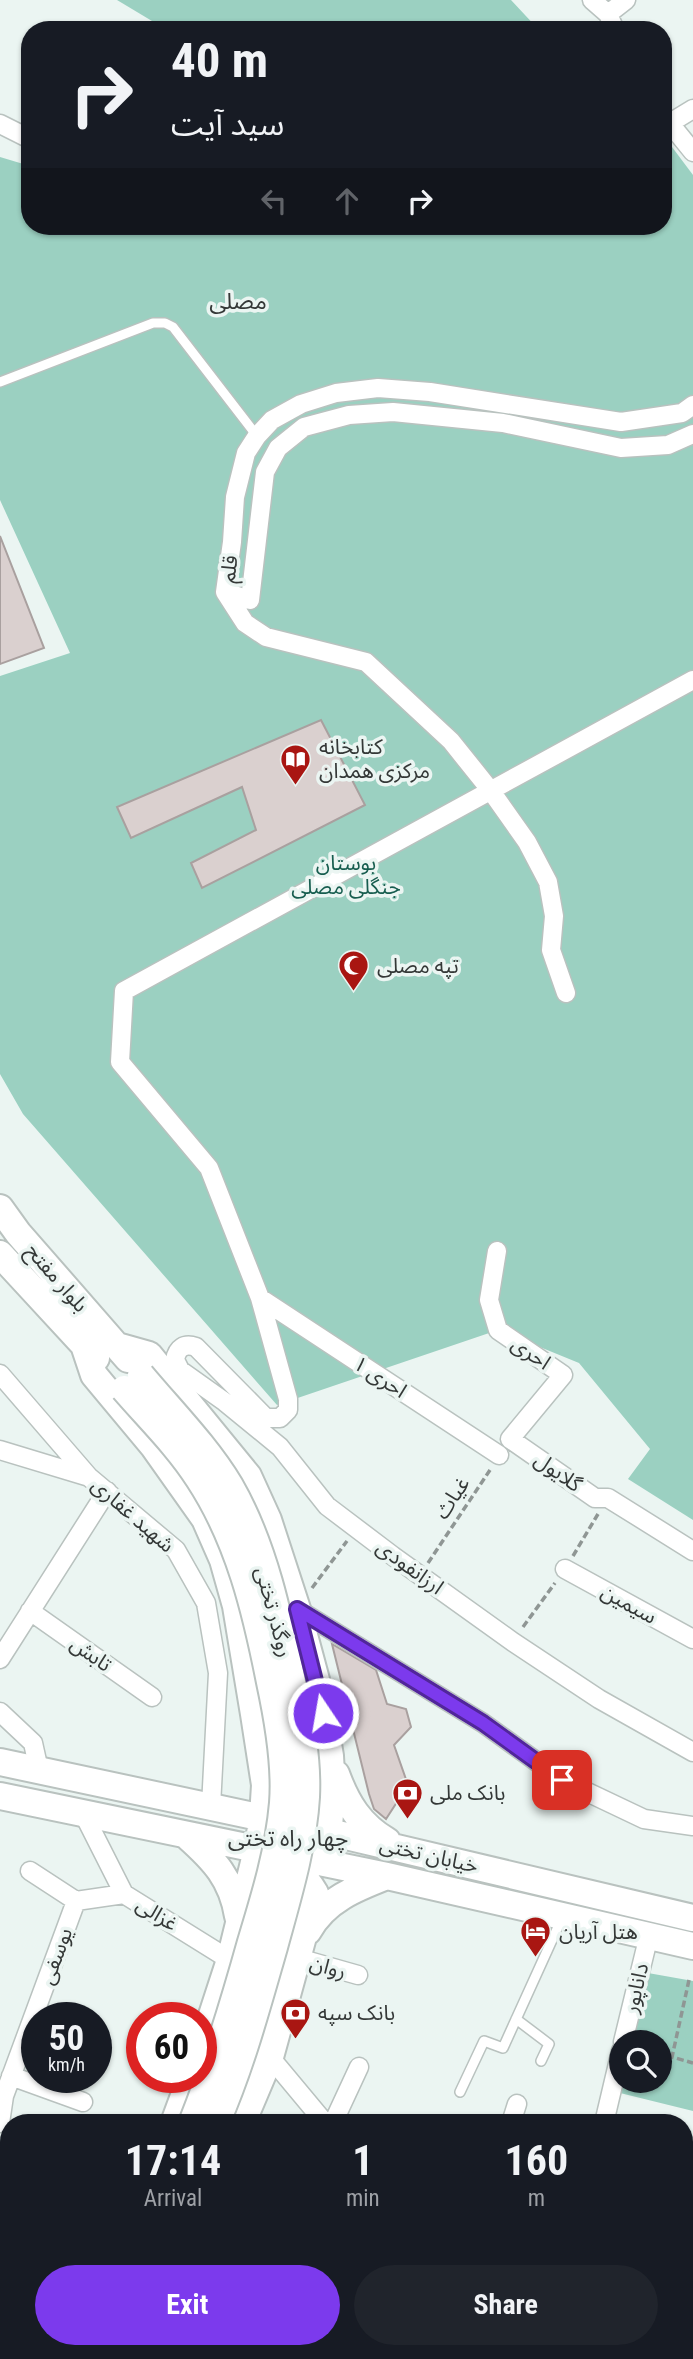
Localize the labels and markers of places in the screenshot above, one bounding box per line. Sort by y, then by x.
place label: کتابخانه مرکزی همدان [319,735,430,783]
library icon: کتابخانه مرکزی همدان [279,742,313,786]
mosque icon: تپه مصلی [337,949,371,993]
place label: تپه مصلی [377,954,459,979]
pin [532,1750,592,1810]
bank icon: بانک ملی [390,1776,424,1820]
place label: بانک ملی [430,1781,505,1805]
hotel icon: هتل آریان [519,1915,553,1959]
place label: هتل آریان [559,1920,638,1944]
bank icon: بانک سپه [278,1996,312,2040]
place label: بانک سپه [318,2001,395,2026]

